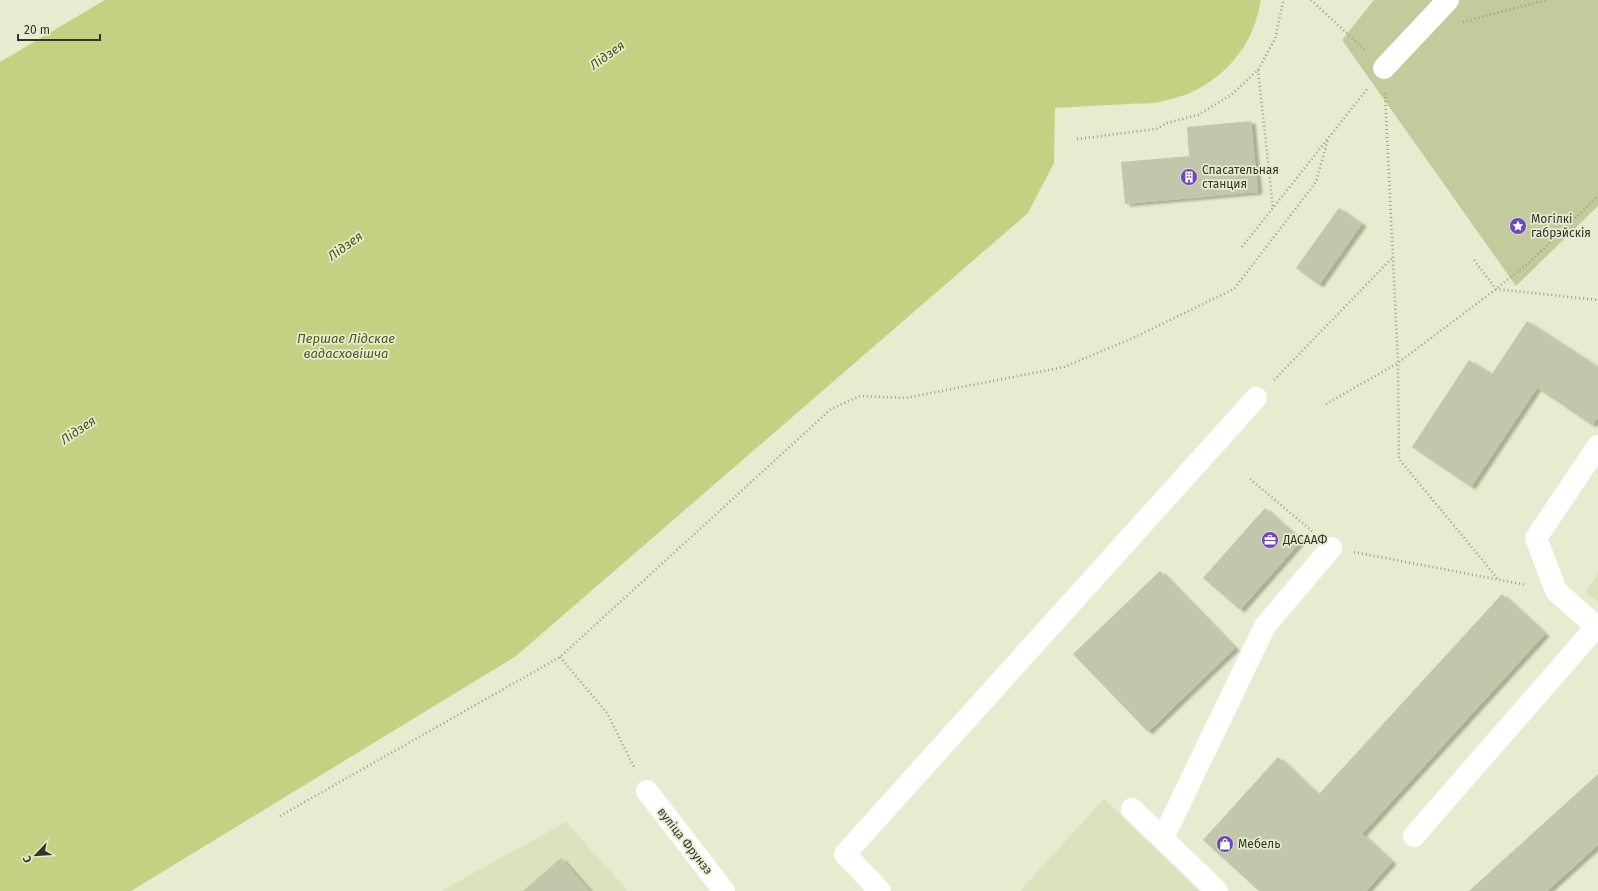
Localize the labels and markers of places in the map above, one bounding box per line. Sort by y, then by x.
place label: Спасательная станция [1202,163,1279,191]
building icon: Спасательная станция [1179,167,1199,187]
place label: Могілкі габрэйскія [1531,212,1591,240]
place icon: Могілкі габрэйскія [1508,216,1528,236]
office icon: ДАСААФ [1260,530,1280,550]
place label: ДАСААФ [1282,533,1327,547]
shop icon: Мебель [1215,834,1235,854]
place label: Мебель [1238,837,1280,851]

